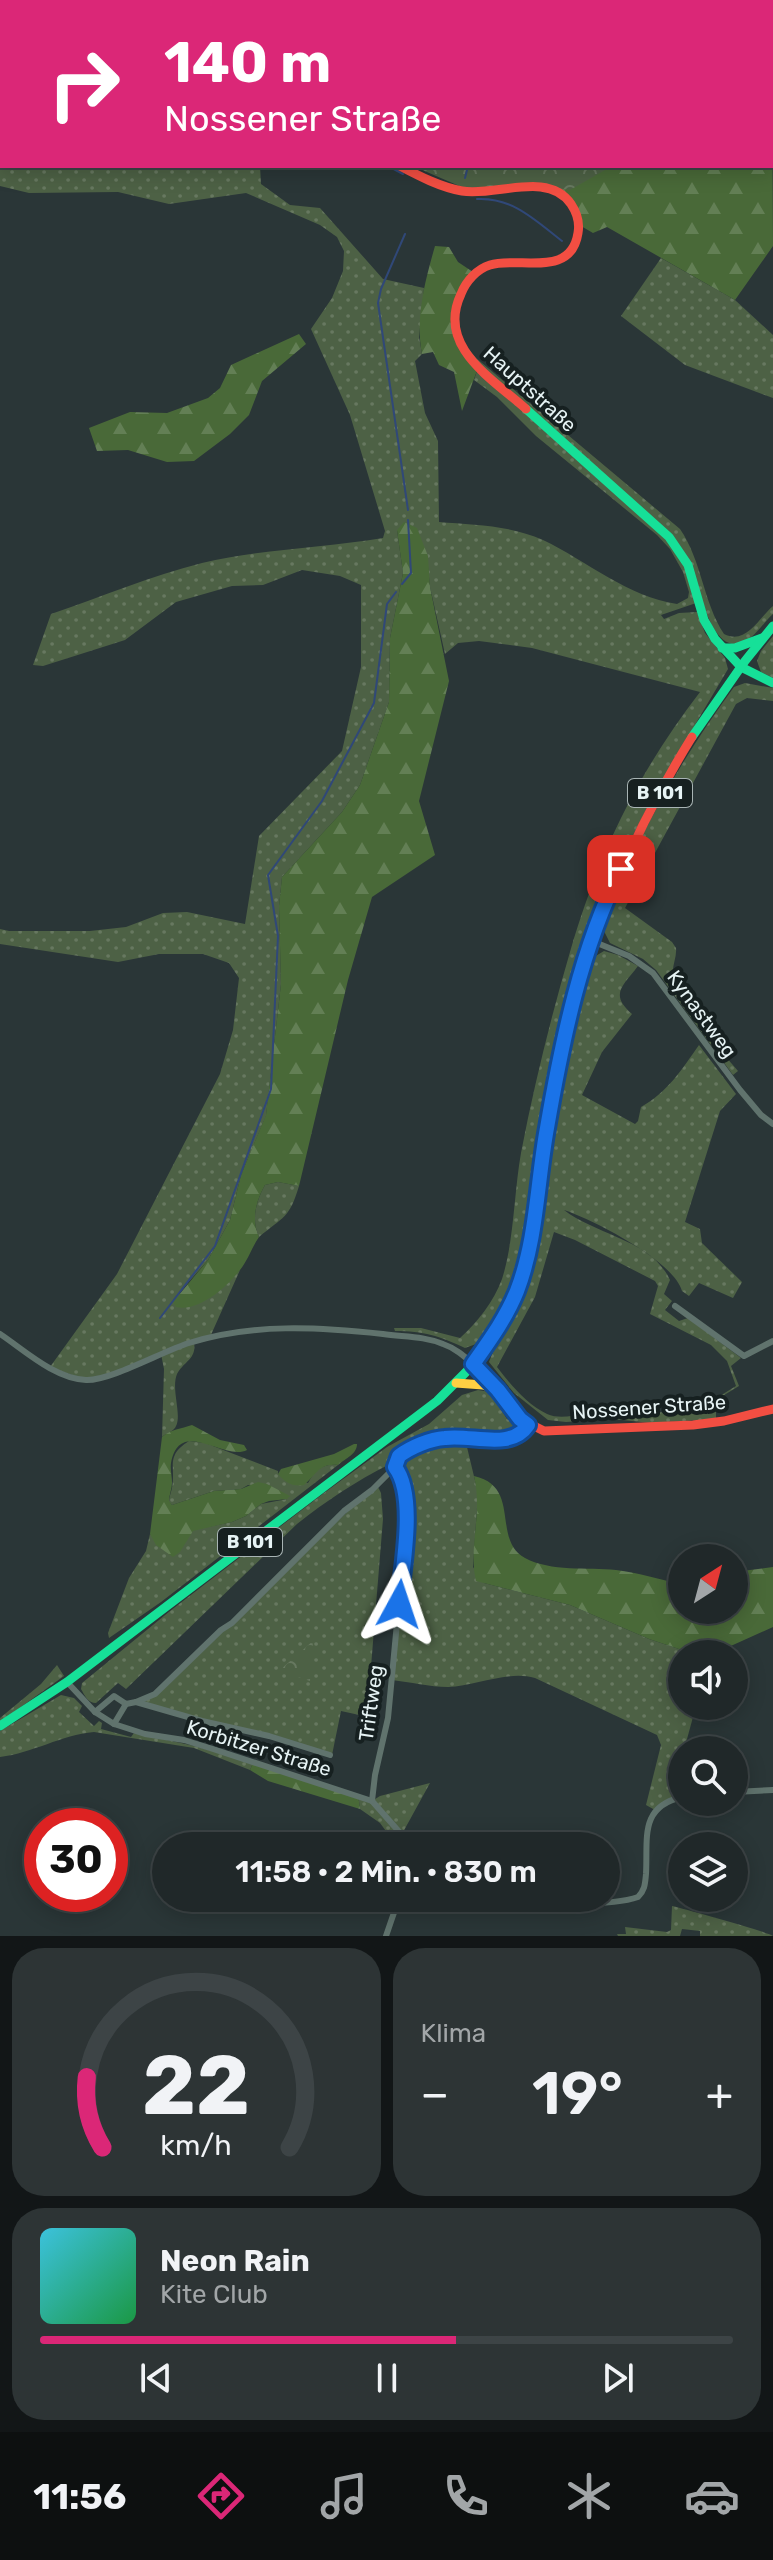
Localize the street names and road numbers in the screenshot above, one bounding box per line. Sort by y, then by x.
street label: Hauptstraße [479,341,581,437]
road number: B 101 [628,779,692,807]
street label: Kynastweg [662,966,742,1062]
street label: Nossener Straße [571,1390,727,1424]
road number: B 101 [218,1528,282,1556]
street label: Triftweg [354,1663,388,1743]
street label: Korbitzer Straße [184,1715,334,1781]

